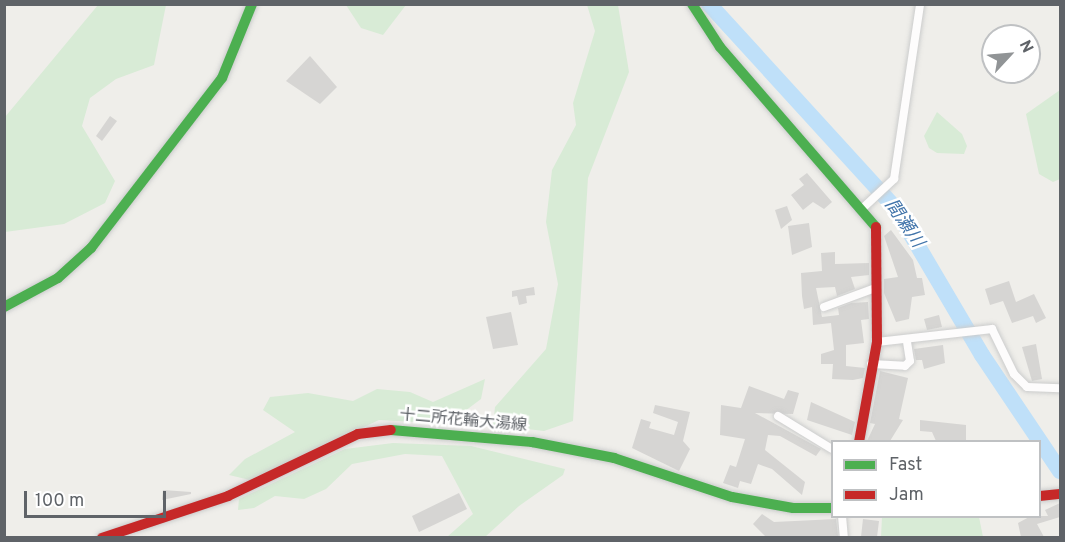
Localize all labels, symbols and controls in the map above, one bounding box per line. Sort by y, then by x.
north arrow [981,24,1041,84]
text: N [1014,37,1037,57]
water label: 間瀬川 [879,196,927,252]
street label: 十二所花輪大湯線 [398,406,528,436]
legend [831,440,1041,518]
text: Fast [889,454,922,477]
scale bar [27,479,170,517]
text: Jam [889,484,924,507]
text: 100 m [35,490,84,513]

